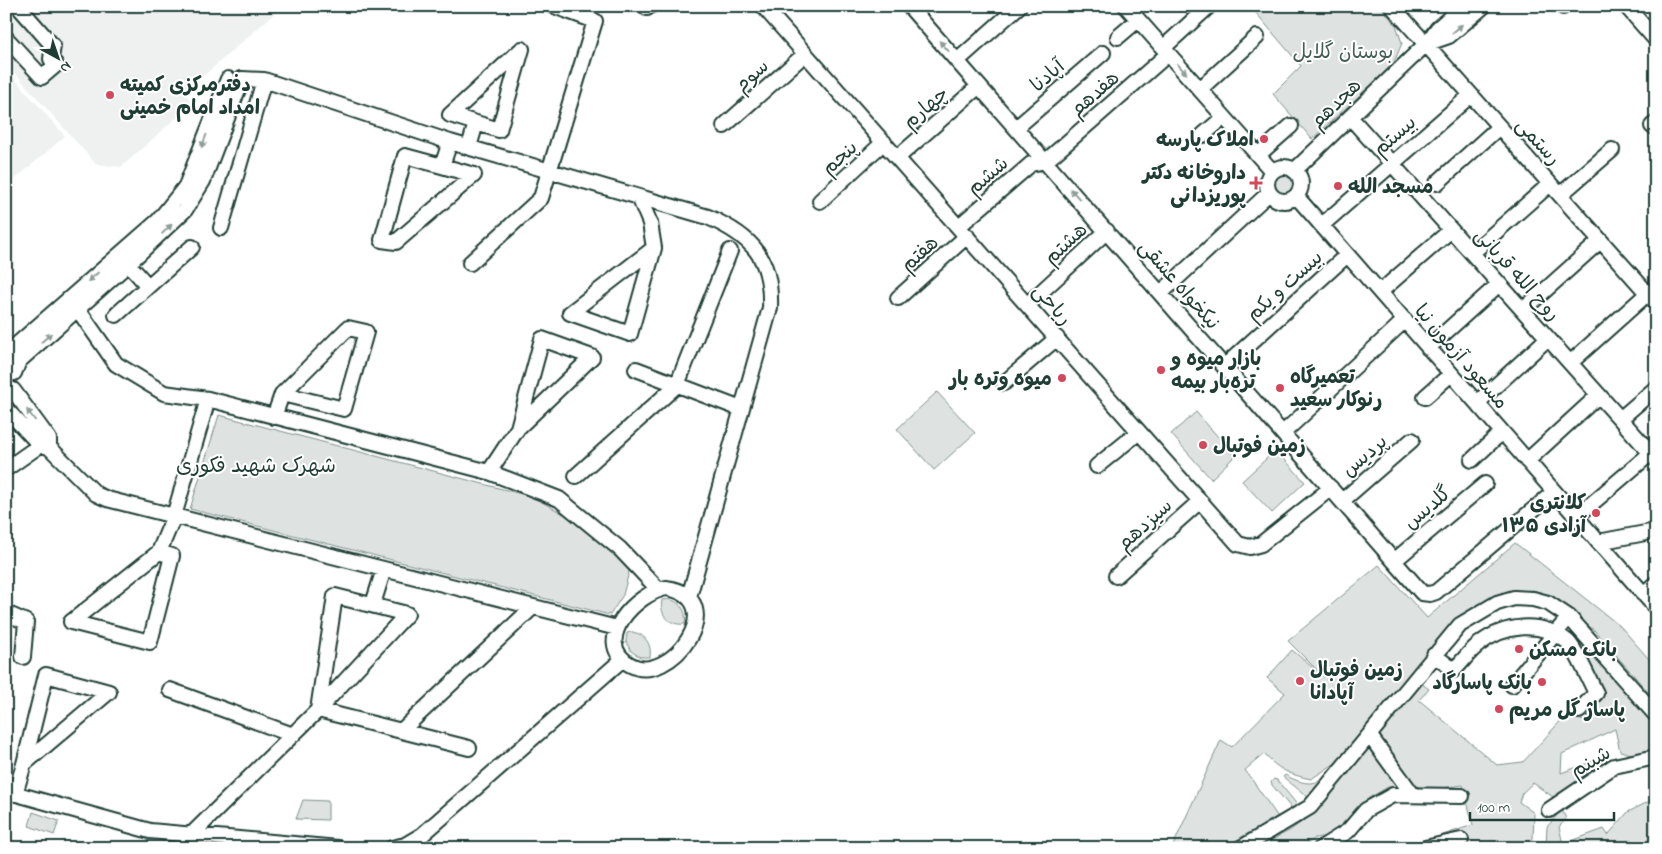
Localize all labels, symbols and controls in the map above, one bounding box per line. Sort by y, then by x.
one-way arrow [1450,24,1463,35]
north arrow [32,32,82,82]
park label: بوستان گلایل [1293,39,1393,68]
one-way arrow [938,41,950,53]
street label: سوم [729,53,776,100]
street label: آپادنا [1025,53,1073,100]
text: N [55,56,76,78]
one-way arrow [1176,62,1187,75]
street label: هفدهم [1064,65,1127,125]
place label: دفترمرکزی کمیته امداد امام خمینی [120,72,260,124]
street label: هجدهم [1304,73,1369,137]
street label: چهارم [897,81,956,137]
marker: دفترمرکزی کمیته امداد امام خمینی [104,89,116,101]
street label: بیستم [1367,110,1424,164]
street label: رستمی [1508,112,1566,173]
place label: املاک پارسه [1156,127,1254,156]
one-way arrow [200,133,208,148]
marker: املاک پارسه [1258,133,1270,145]
street label: پنجم [816,135,865,183]
street label: ششم [961,150,1016,203]
place label: داروخانه دکتر پوریزدانی [1141,160,1246,212]
place label: مسجد الله [1348,174,1433,203]
marker: داروخانه دکتر پوریزدانی [1250,177,1262,189]
marker: مسجد الله [1332,180,1344,192]
one-way arrow [1069,189,1081,201]
street label: هشتم [1038,217,1095,273]
one-way arrow [160,223,172,235]
street label: روح الله قربانی [1466,223,1566,329]
street label: هفتم [895,230,946,280]
street label: نیکخواه عشقی [1131,234,1226,337]
street label: بیست و یکم [1241,244,1331,329]
one-way arrow [87,271,99,283]
street label: ریاحی [1025,278,1078,333]
street label: مسعود آزمون نیا [1406,299,1514,417]
one-way arrow [40,332,52,344]
place label: بازار میوه و تره‌بار بیمه [1169,346,1261,398]
marker: بازار میوه و تره‌بار بیمه [1155,364,1167,376]
place label: تعمیرگاه رنوکار سعید [1290,364,1382,416]
place label: میوه وتره بار [948,366,1052,395]
marker: میوه وتره بار [1056,372,1068,384]
marker: تعمیرگاه رنوکار سعید [1274,382,1286,394]
one-way arrow [25,409,36,422]
street label: پردیس [1336,429,1395,485]
place label: زمین فوتبال [1213,433,1306,462]
marker: زمین فوتبال [1197,439,1209,451]
district label: شهرک شهید فکوری [176,452,336,482]
street label: گلدیس [1398,480,1459,538]
place label: کلانتری ۱۳۵ آزادی [1502,490,1588,542]
street label: سیزدهم [1111,493,1180,559]
marker: کلانتری ۱۳۵ آزادی [1590,507,1602,519]
place label: بانک مسکن [1529,637,1617,666]
marker: بانک مسکن [1513,643,1525,655]
place label: زمین فوتبال آپادانا [1310,657,1403,709]
place label: بانک پاسارگاد [1432,670,1532,699]
marker: زمین فوتبال آپادانا [1294,675,1306,687]
marker: بانک پاسارگاد [1536,676,1548,688]
place label: پاساژ گل مریم [1509,697,1625,726]
marker: پاساژ گل مریم [1493,703,1505,715]
street label: شبنم [1565,740,1617,786]
scale bar [1470,789,1613,821]
text: 100 m [1477,797,1510,819]

